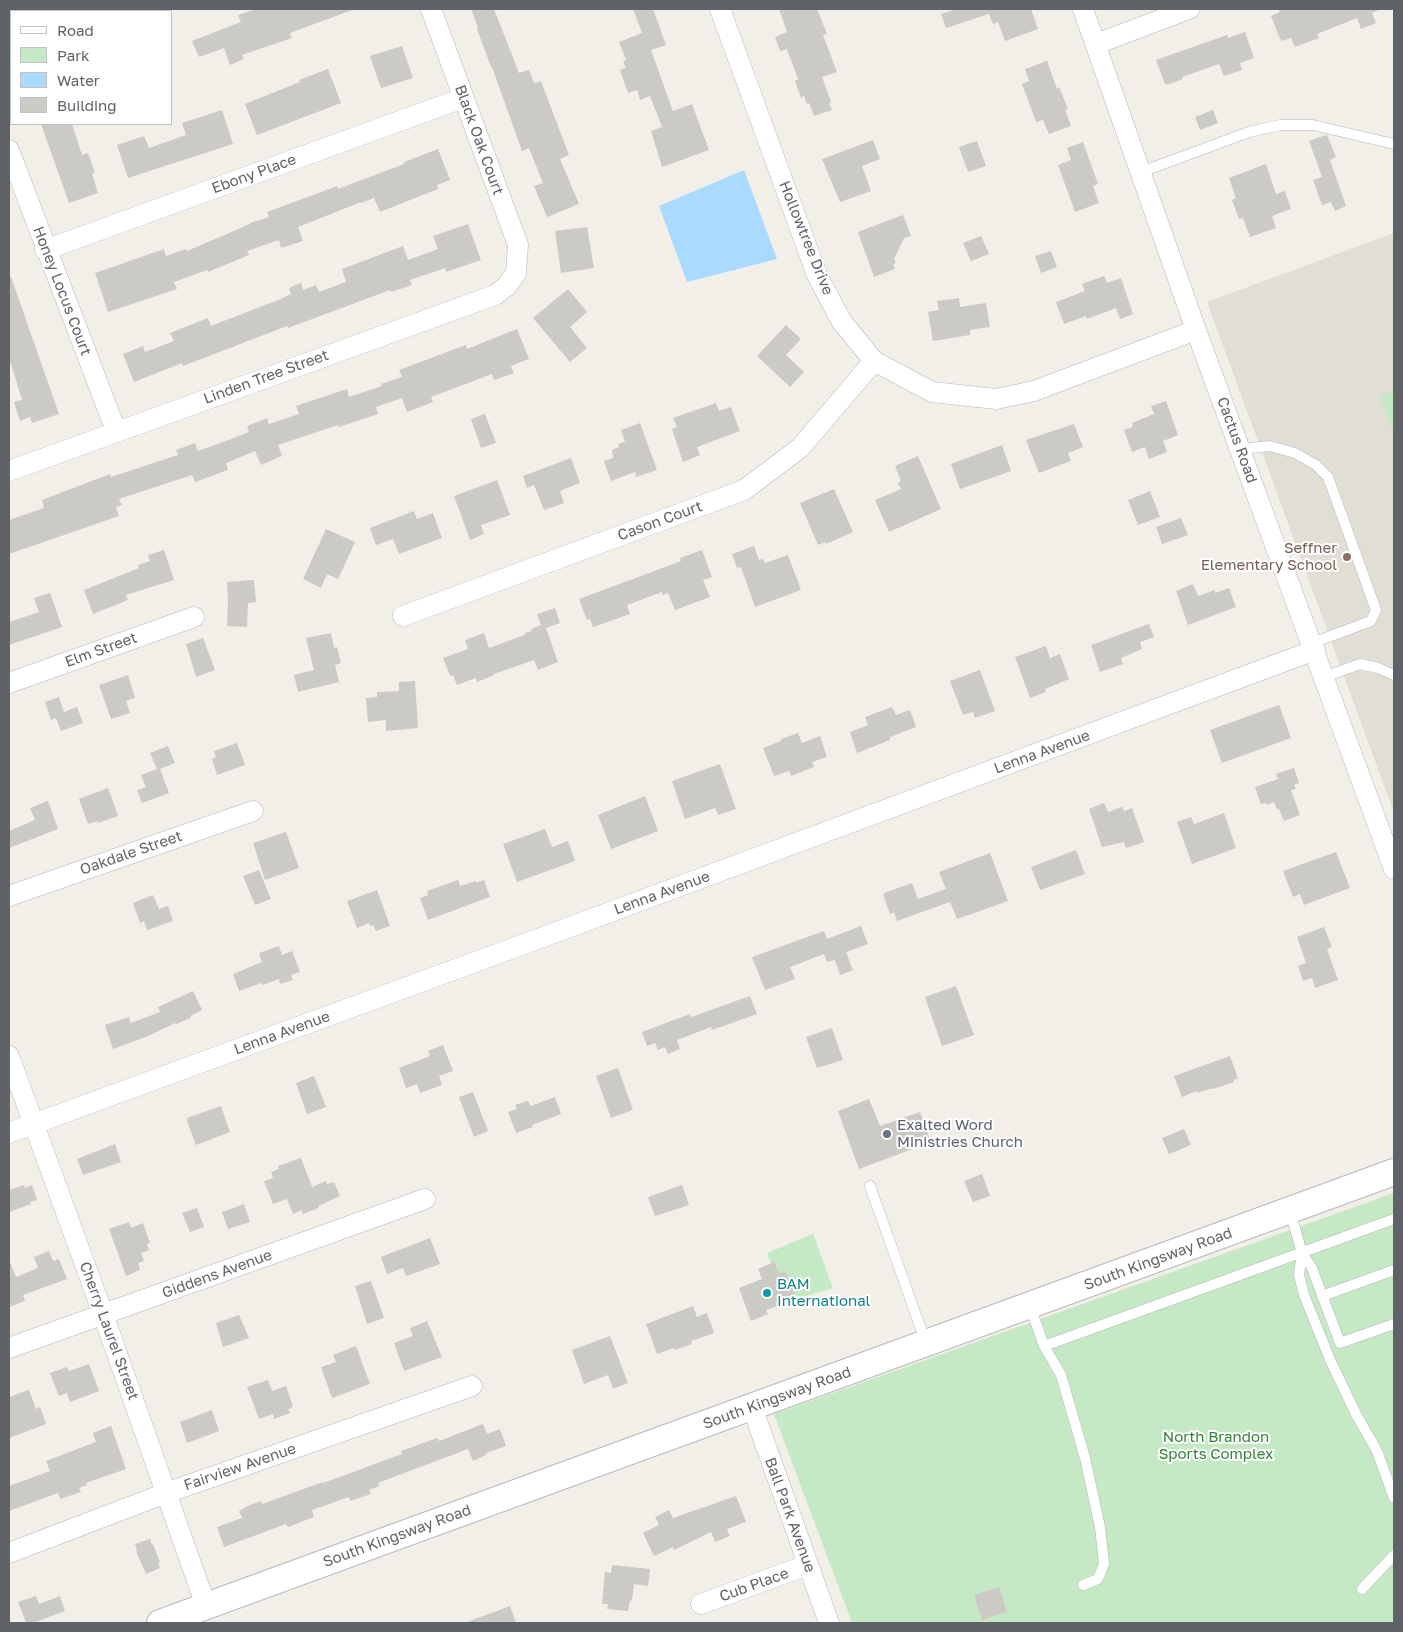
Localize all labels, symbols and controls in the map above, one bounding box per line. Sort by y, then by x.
legend [10,10,172,125]
text: Road [57,21,94,39]
text: Park [57,46,89,64]
text: Water [57,71,100,89]
street label: Black Oak Court [451,82,507,198]
text: Building [57,96,117,114]
street label: Ebony Place [209,150,299,198]
street label: Hollowtree Drive [775,178,837,298]
street label: Honey Locus Court [29,224,95,358]
street label: Linden Tree Street [201,346,331,408]
street label: Cactus Road [1213,394,1261,486]
street label: Cason Court [615,497,705,545]
place label: Seffner Elementary School [1201,539,1337,574]
marker: Seffner Elementary School [1341,551,1353,563]
street label: Elm Street [63,629,139,671]
street label: Lenna Avenue [992,726,1092,778]
street label: Oakdale Street [78,827,184,879]
street label: Lenna Avenue [612,867,712,919]
street label: Lenna Avenue [232,1007,332,1059]
place label: Exalted Word Ministries Church [897,1116,1023,1151]
marker: Exalted Word Ministries Church [881,1128,893,1140]
street label: South Kingsway Road [1081,1224,1235,1294]
street label: Giddens Avenue [160,1246,274,1302]
street label: Cherry Laurel Street [76,1259,142,1403]
place label: BAM International [777,1275,870,1310]
marker: BAM International [761,1287,773,1299]
street label: South Kingsway Road [700,1363,854,1433]
park label: North Brandon Sports Complex [1159,1428,1273,1463]
street label: Fairview Avenue [182,1439,298,1495]
street label: Ball Park Avenue [761,1455,819,1575]
street label: South Kingsway Road [320,1501,474,1571]
street label: Cub Place [717,1564,791,1606]

